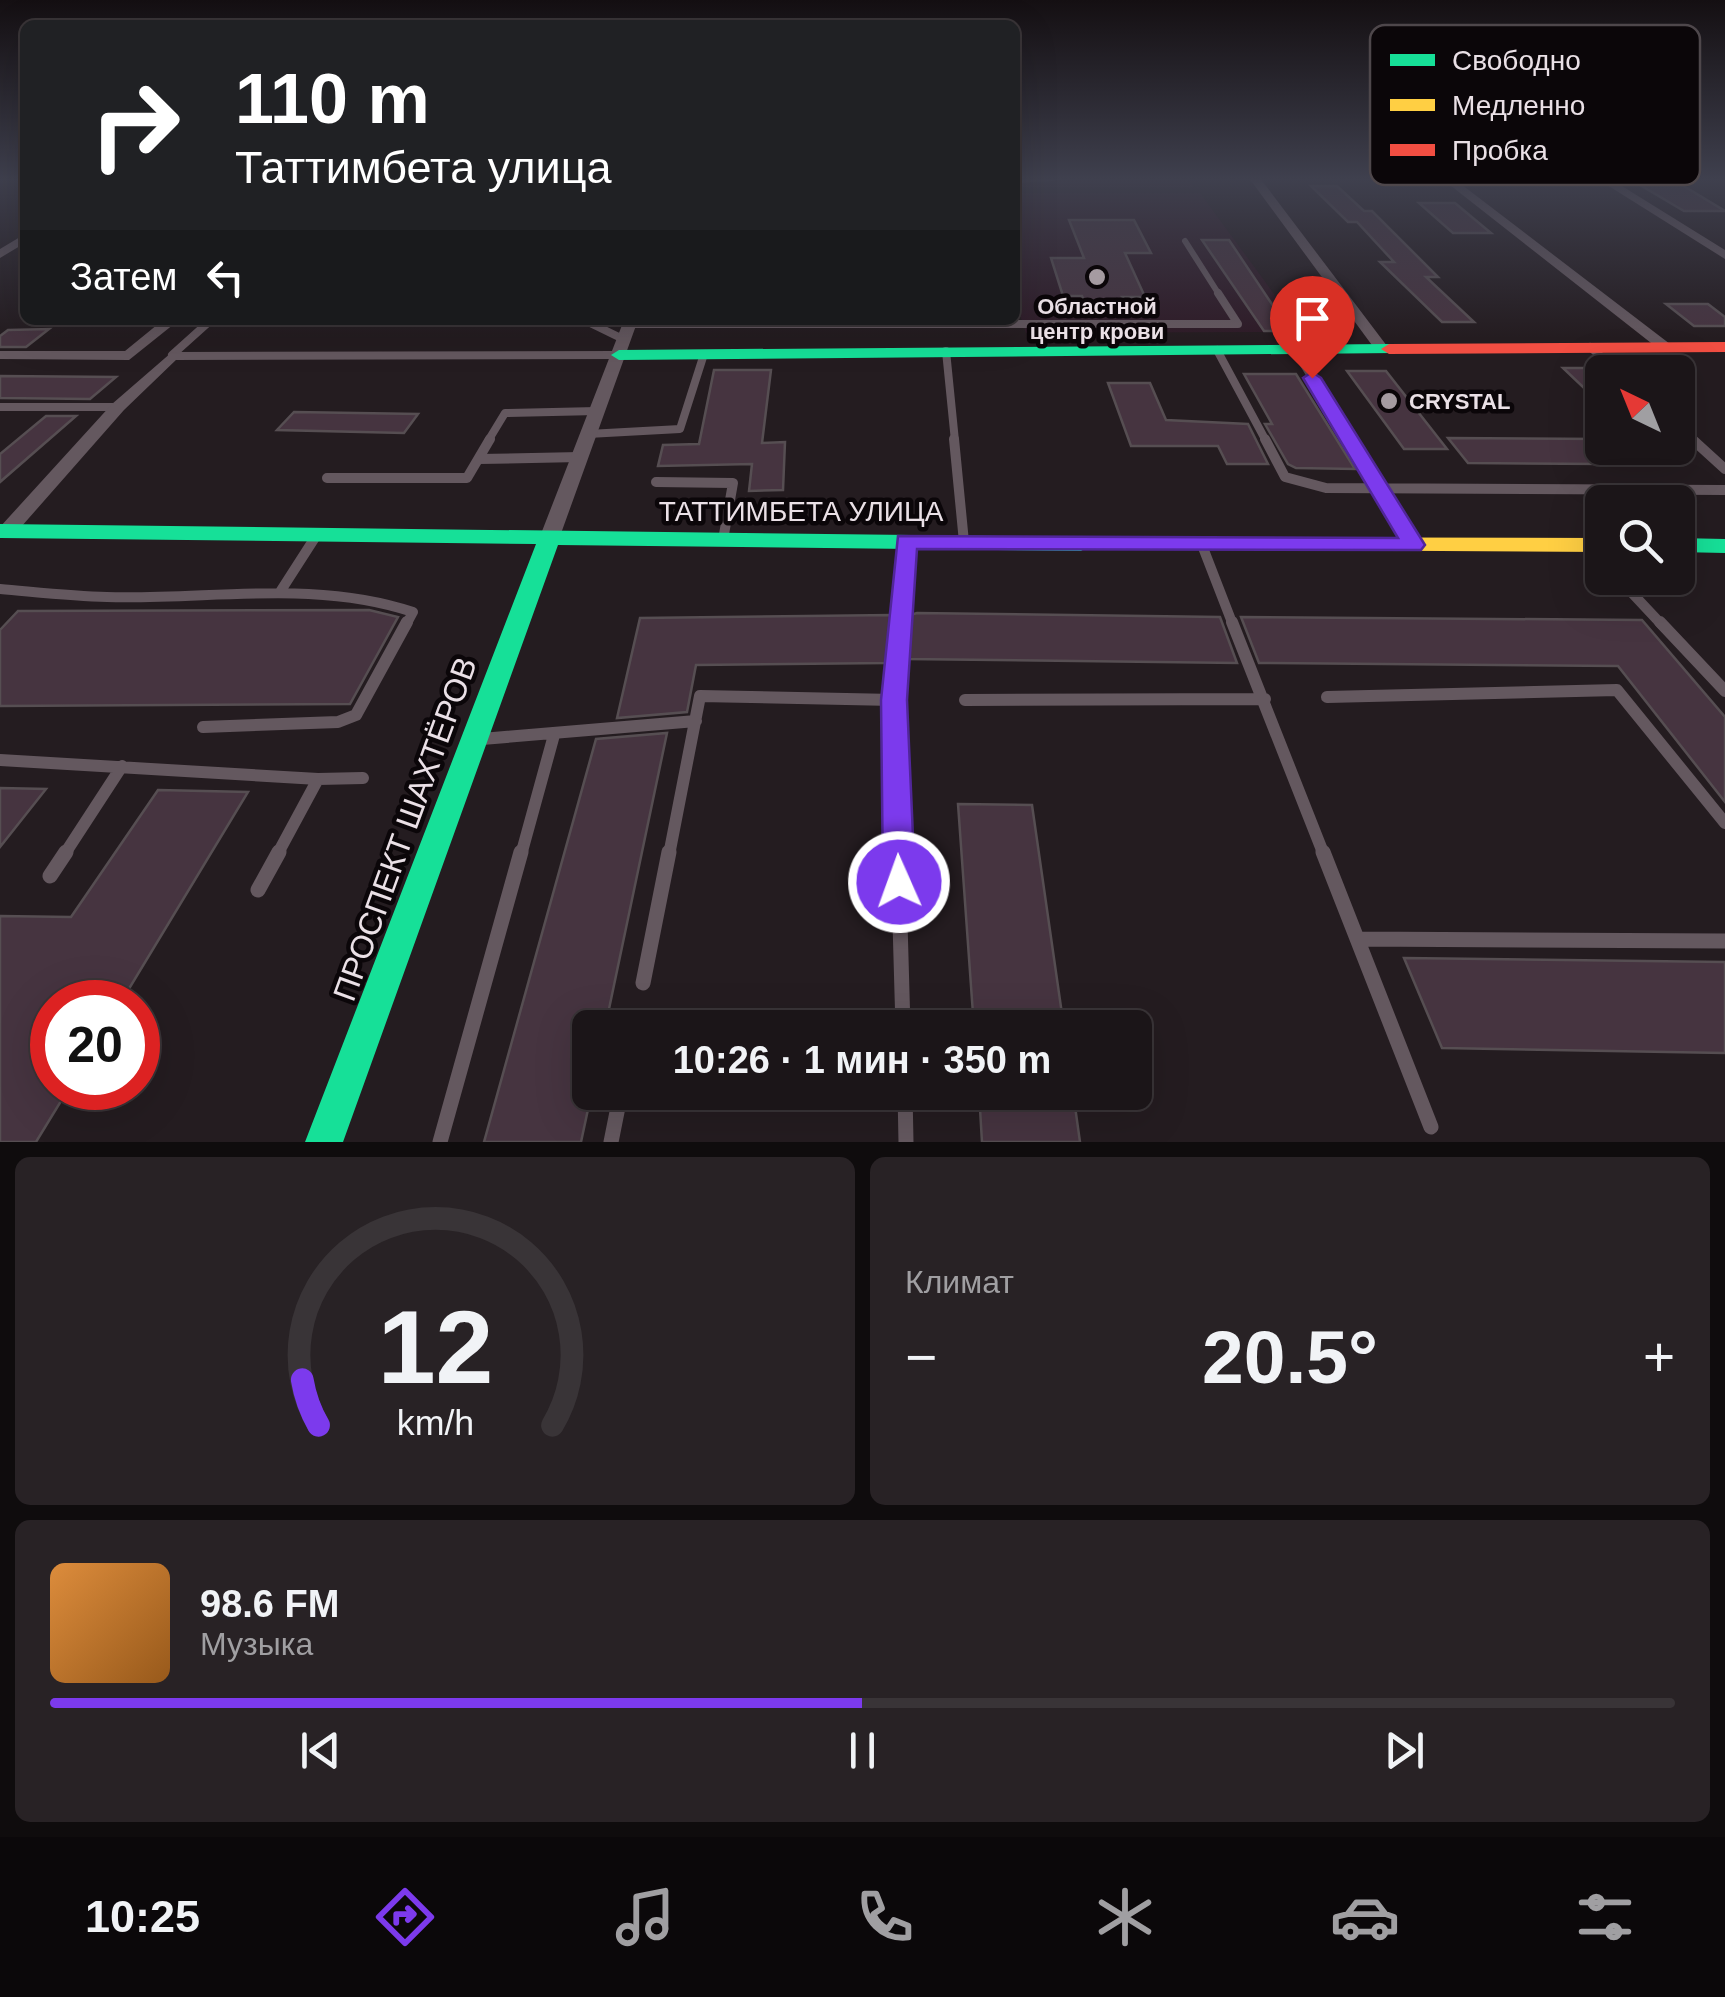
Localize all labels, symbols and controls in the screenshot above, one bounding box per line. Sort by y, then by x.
legend [1370,25,1700,185]
text: Свободно [1452,45,1581,76]
icon: right [70,60,200,190]
text: 110 m [235,60,430,138]
text: Медленно [1452,90,1585,121]
text: Пробка [1452,135,1548,166]
text: Таттимбета улица [235,142,611,193]
icon: left [198,250,253,305]
text: Затем [70,256,178,298]
marker: Областной центр крови [1086,266,1108,288]
pin [1270,276,1355,379]
icon: arrive [1285,291,1340,346]
place label: Областной центр крови [1030,294,1164,344]
north arrow [1585,355,1695,465]
map controls [1585,355,1695,595]
place label: CRYSTAL [1409,389,1510,414]
marker: CRYSTAL [1378,390,1400,412]
button: search [1585,485,1695,595]
street label: ТАТТИМБЕТА УЛИЦА [659,496,944,527]
street label: ПРОСПЕКТ ШАХТЁРОВ [326,652,484,1006]
position arrow [847,830,951,934]
speed limit sign: 20 [30,980,160,1110]
text: 10:26 · 1 мин · 350 m [673,1039,1051,1081]
text: Климат [905,1264,1014,1300]
text: 12 [377,1289,493,1405]
text: 20.5° [1202,1315,1378,1399]
text: − [905,1326,937,1388]
text: + [1643,1326,1675,1388]
text: km/h [396,1403,474,1443]
text: 98.6 FM [200,1583,339,1625]
text: Музыка [200,1626,313,1662]
icon: previous [293,1723,348,1778]
icon: pause [835,1723,890,1778]
icon: next [1377,1723,1432,1778]
icon: directions [370,1882,440,1952]
icon: music [610,1882,680,1952]
icon: phone [850,1882,920,1952]
icon: climate [1090,1882,1160,1952]
icon: car [1330,1882,1400,1952]
icon: filters [1570,1882,1640,1952]
text: 10:25 [85,1891,200,1942]

